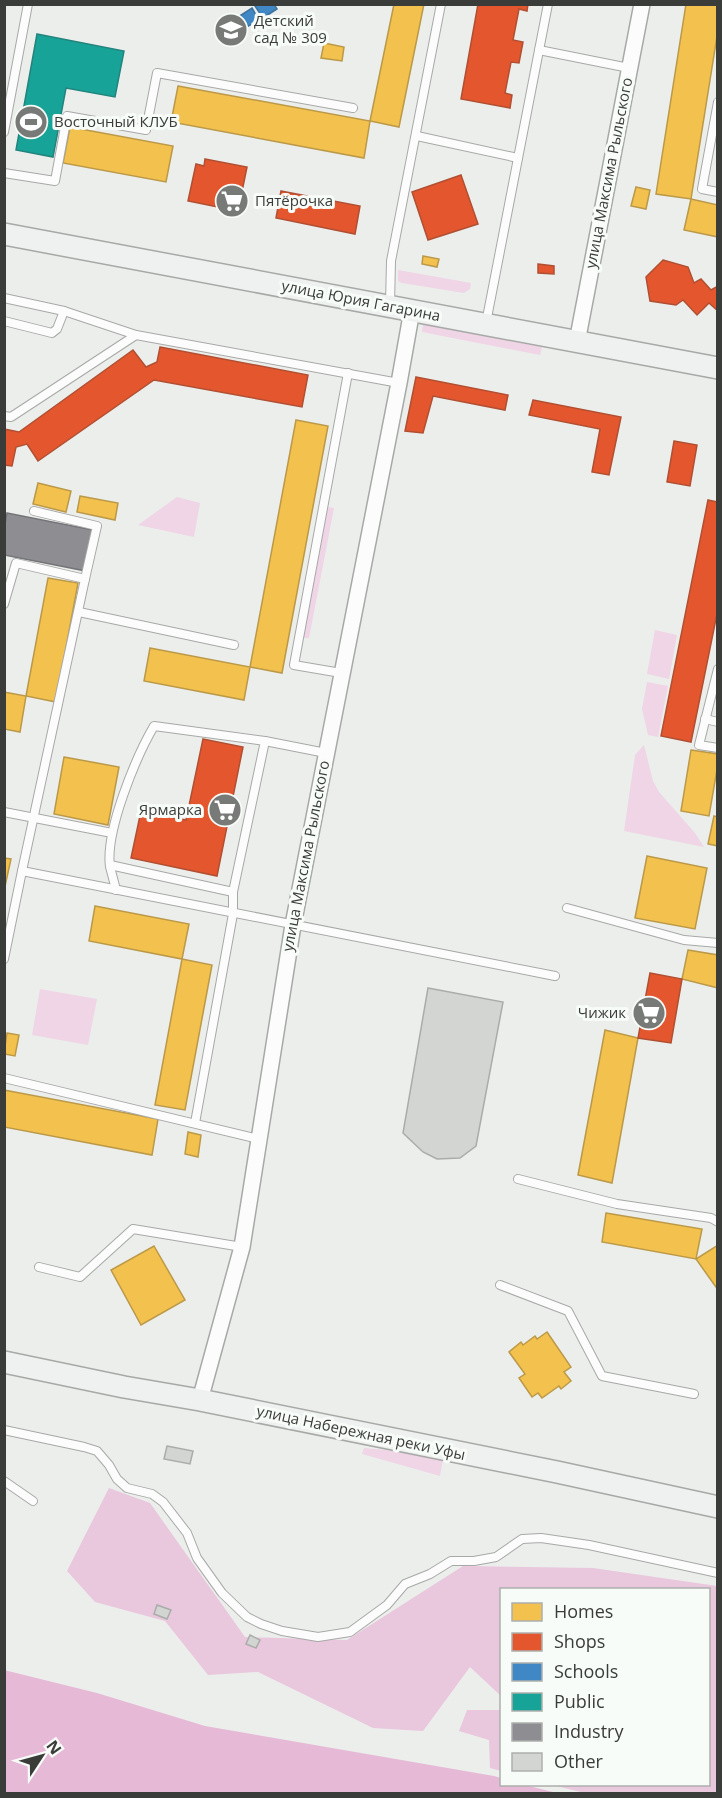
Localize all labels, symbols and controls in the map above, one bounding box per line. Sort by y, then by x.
place label: Детский сад № 309 [254,10,327,47]
school or university icon: Детский сад № 309 [213,12,249,48]
street label: улица Максима Рыльского [580,76,636,270]
sports icon: Восточный КЛУБ [13,104,49,140]
place label: Восточный КЛУБ [54,111,178,131]
supermarket icon: Пятёрочка [214,183,250,219]
place label: Пятёрочка [255,190,333,210]
street label: улица Юрия Гагарина [280,275,442,325]
street label: улица Максима Рыльского [277,759,333,953]
supermarket icon: Ярмарка [207,792,243,828]
place label: Ярмарка [139,799,202,819]
supermarket icon: Чижик [631,995,667,1031]
place label: Чижик [578,1002,626,1022]
street label: улица Набережная реки Уфы [255,1400,467,1464]
legend [500,1588,710,1786]
text: Homes [554,1599,613,1623]
text: Shops [554,1629,605,1653]
text: Schools [554,1659,618,1683]
text: Public [554,1689,605,1713]
text: Industry [554,1719,624,1743]
north arrow [12,1726,72,1786]
text: N [41,1735,67,1759]
text: Other [554,1749,604,1773]

